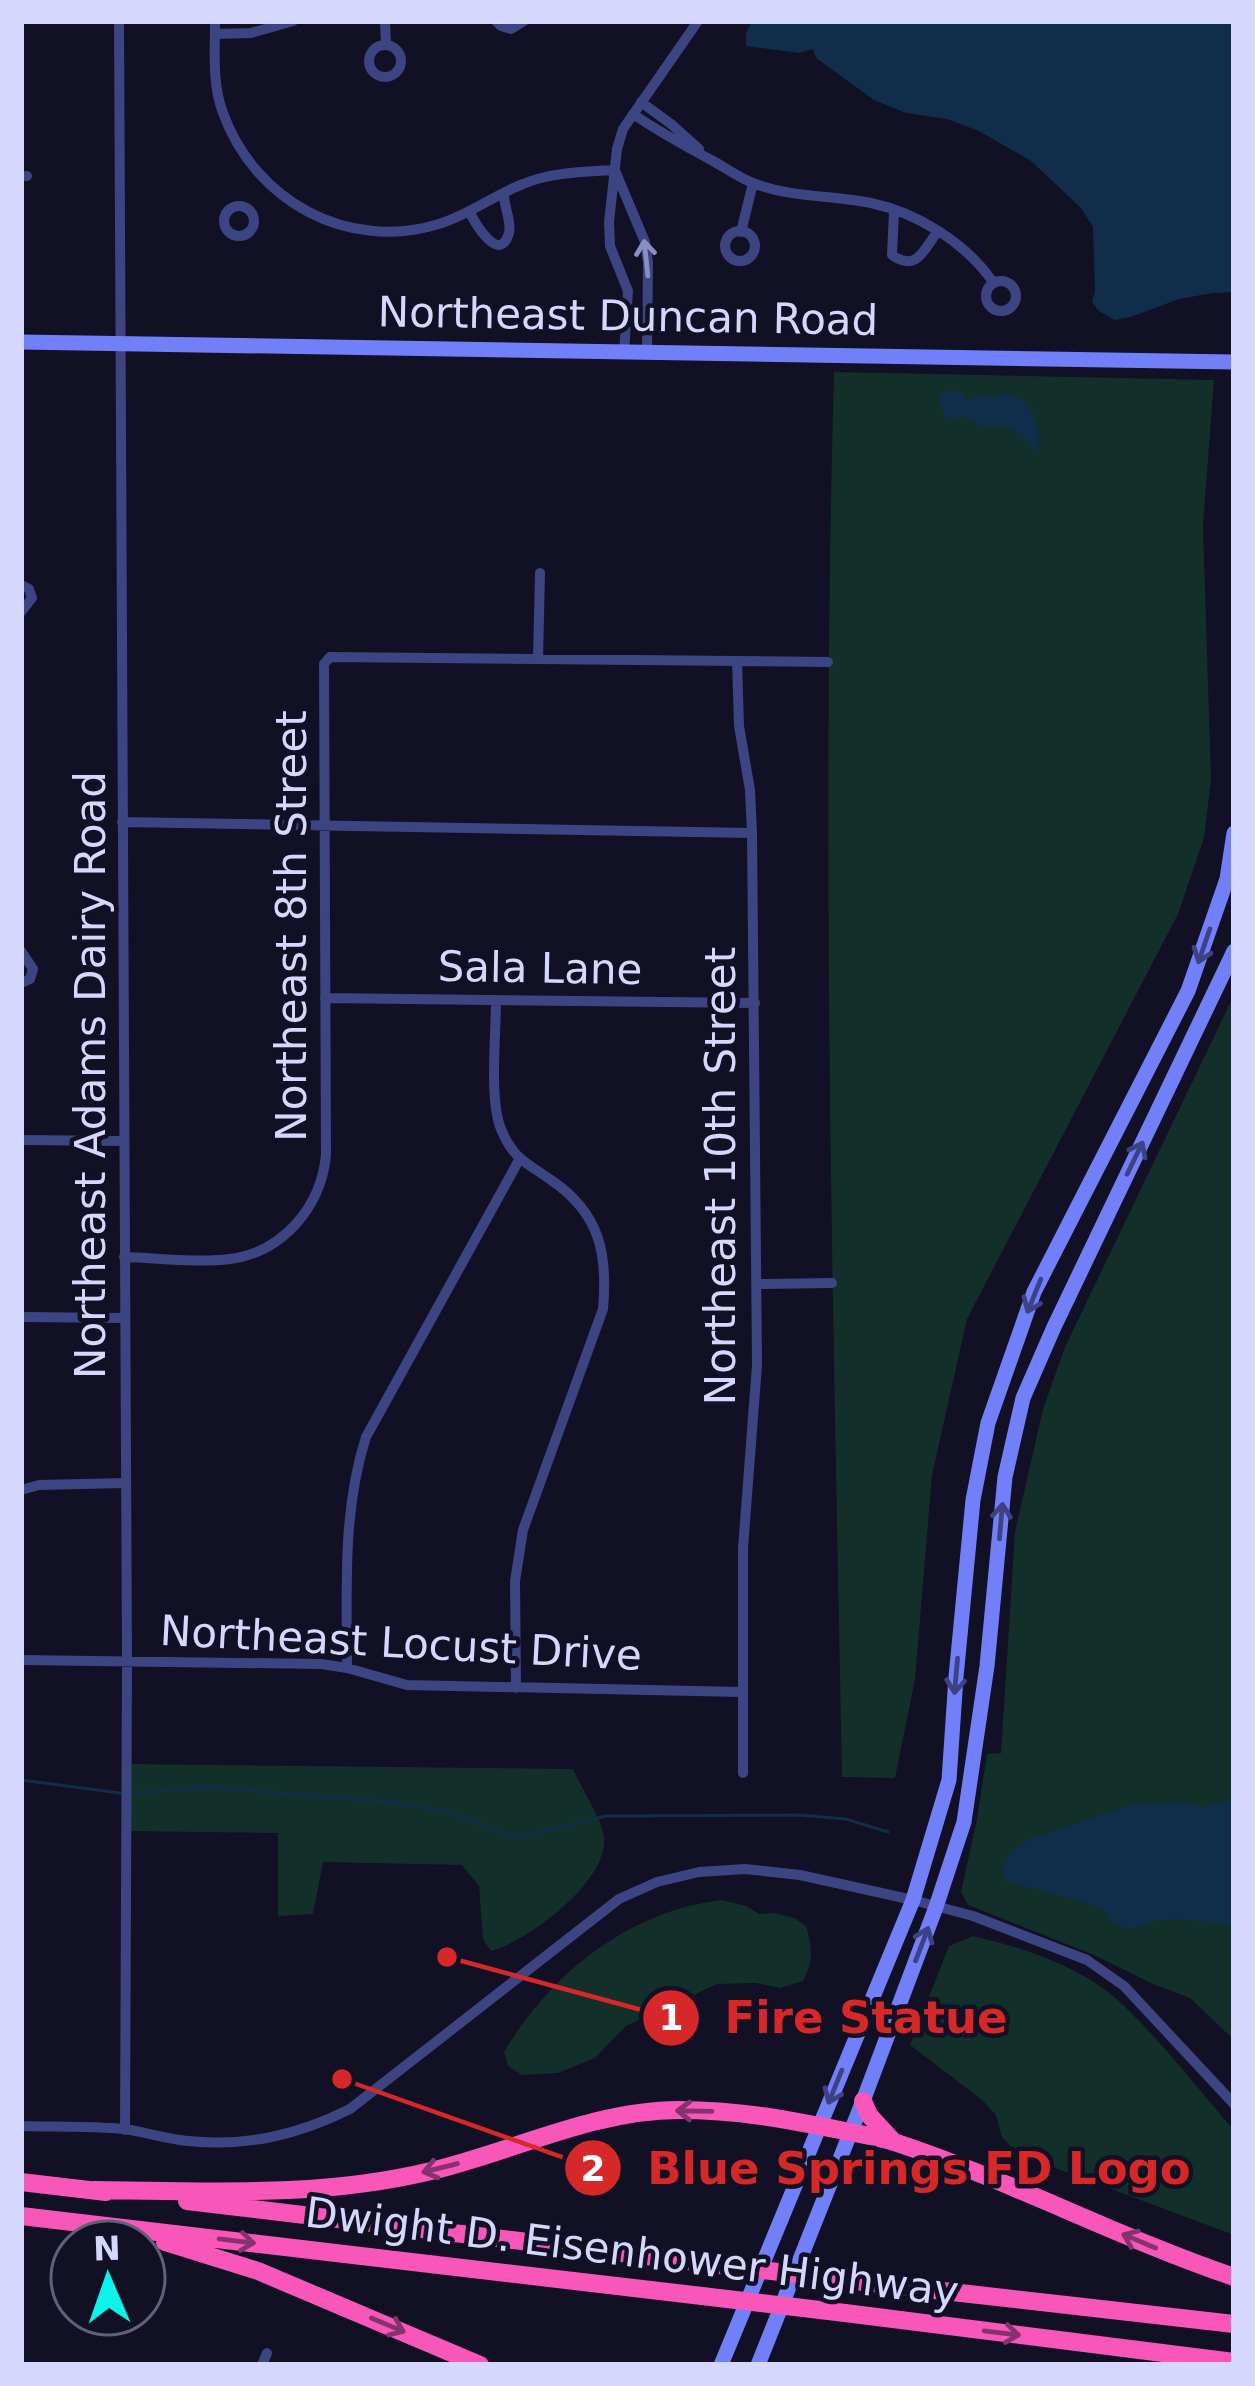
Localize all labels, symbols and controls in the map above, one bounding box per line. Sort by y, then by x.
one-way arrow [634,239,657,278]
street label: Northeast Duncan Road [377,287,879,345]
street label: Northeast 8th Street [267,710,316,1142]
street label: Northeast Adams Dairy Road [66,771,115,1379]
one-way arrow [1191,926,1213,964]
street label: Sala Lane [437,942,643,994]
street label: Northeast 10th Street [696,947,745,1405]
one-way arrow [1125,1141,1147,1177]
one-way arrow [1022,1277,1043,1314]
one-way arrow [990,1503,1013,1542]
street label: Northeast Locust Drive [159,1606,643,1680]
one-way arrow [944,1656,967,1695]
one-way arrow [913,1926,934,1963]
callout: Fire Statue [641,1977,1032,2058]
text: Fire Statue [725,1991,1007,2044]
text: 1 [658,1997,684,2038]
one-way arrow [823,2067,844,2104]
one-way arrow [675,2099,714,2122]
callout: Blue Springs FD Logo [563,2128,1215,2209]
text: Blue Springs FD Logo [647,2142,1191,2195]
text: 2 [580,2148,606,2189]
one-way arrow [422,2158,460,2180]
street label: Dwight D. Eisenhower Highway [303,2188,961,2316]
north arrow [48,2218,168,2338]
one-way arrow [1122,2228,1158,2250]
text: N [92,2229,121,2268]
one-way arrow [216,2231,255,2253]
one-way arrow [369,2316,405,2338]
one-way arrow [982,2322,1021,2344]

